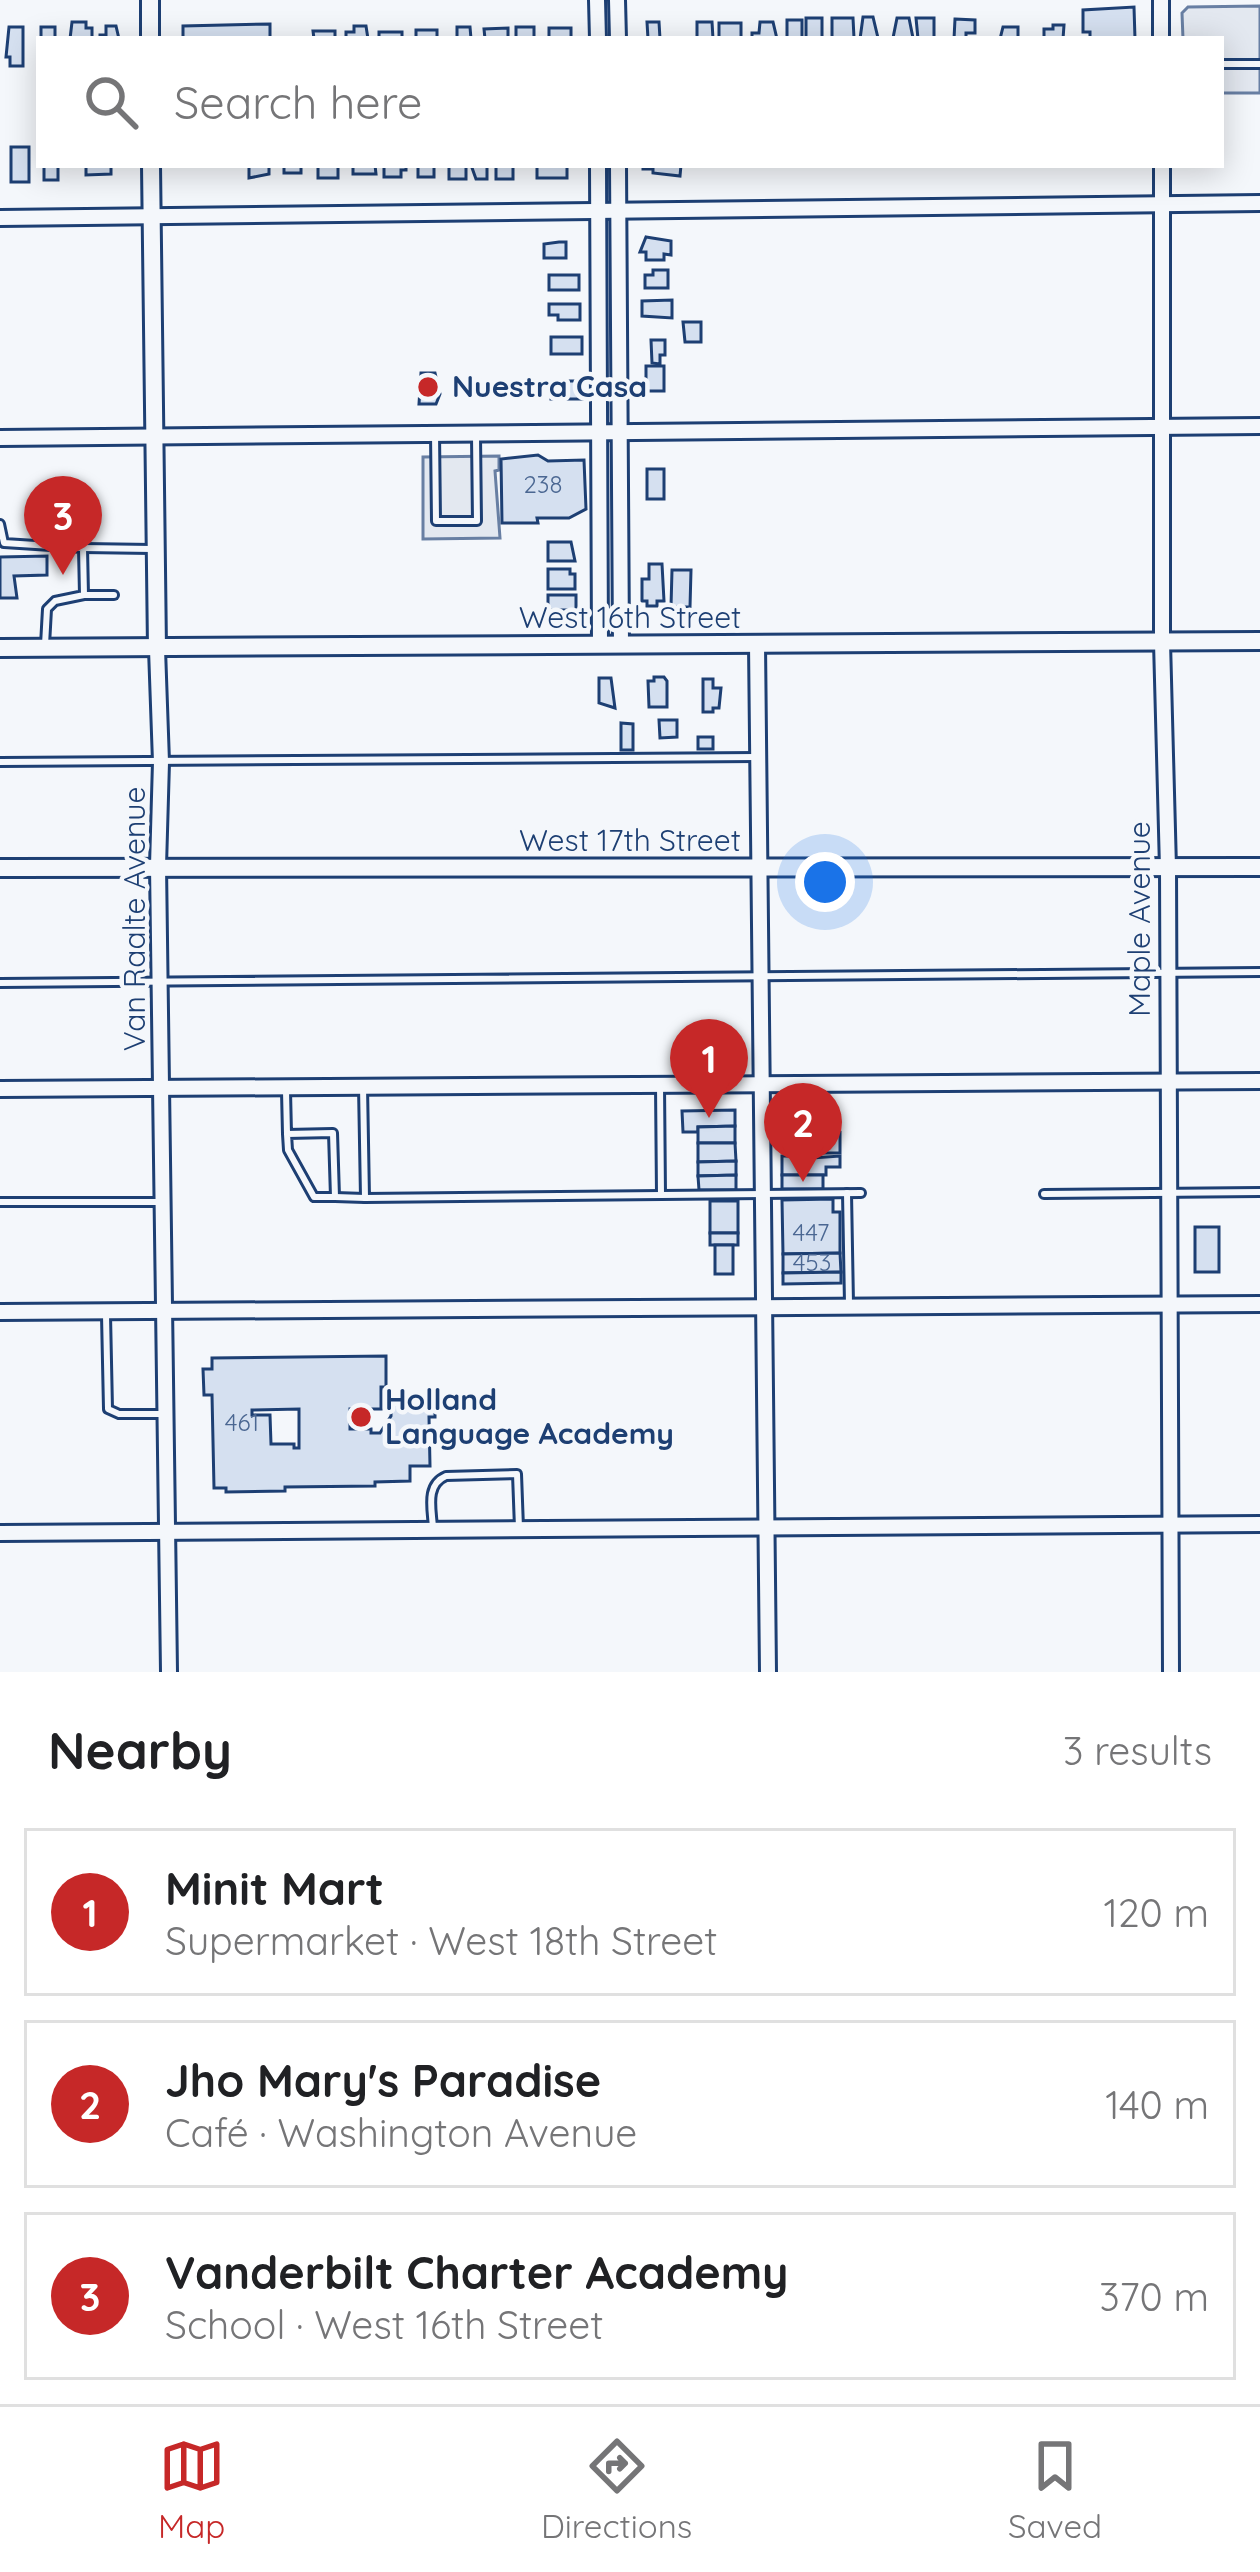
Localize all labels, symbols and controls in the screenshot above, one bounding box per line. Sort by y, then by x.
search box [36,36,1224,168]
icon: search [78,69,144,135]
text: Search here [174,74,422,130]
place label: Nuestra Casa [452,367,647,405]
marker: Nuestra Casa [415,374,441,400]
house number: 238 [524,469,562,499]
pin: 3 [24,476,102,575]
street label: West 16th Street [519,598,741,636]
street label: Van Raalte Avenue [115,787,153,1051]
street label: West 17th Street [519,821,741,859]
street label: Maple Avenue [1120,821,1158,1017]
your location [795,852,855,912]
pin: 1 [670,1019,748,1118]
pin: 2 [764,1083,842,1182]
house number: 447 [793,1217,829,1247]
house number: 453 [793,1247,831,1277]
place label: Holland Language Academy [385,1380,674,1452]
marker: Holland Language Academy [348,1404,374,1430]
house number: 461 [225,1407,259,1437]
text: Nearby [48,1718,232,1782]
text: 3 results [1063,1726,1212,1775]
text: Minit Mart [165,1860,384,1916]
text: 1 [82,1888,98,1937]
text: 120 m [1104,1888,1209,1937]
text: Supermarket · West 18th Street [165,1916,718,1965]
text: Jho Mary's Paradise [165,2052,601,2108]
text: 2 [79,2080,101,2129]
text: 140 m [1105,2080,1209,2129]
text: Café · Washington Avenue [165,2108,637,2157]
text: Vanderbilt Charter Academy [165,2244,788,2300]
text: 3 [80,2272,100,2321]
text: 370 m [1099,2272,1209,2321]
text: School · West 16th Street [165,2300,604,2349]
tab: Map [158,2433,225,2546]
tab: Directions [541,2433,692,2546]
tab: Saved [1008,2433,1102,2546]

